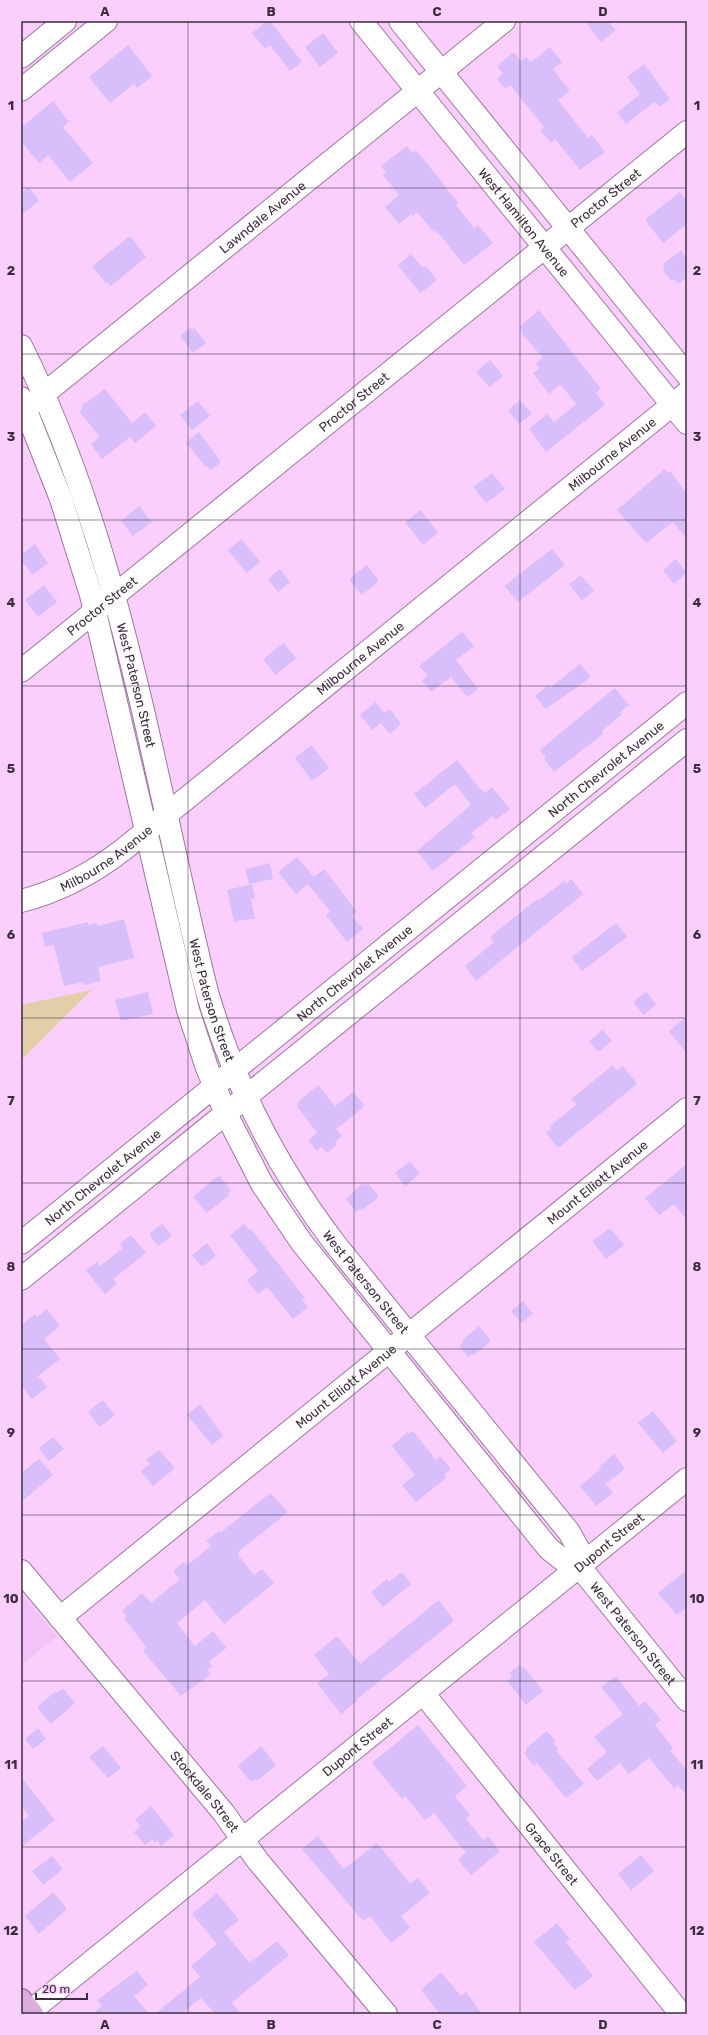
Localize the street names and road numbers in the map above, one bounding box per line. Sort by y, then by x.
street label: West Hamilton Avenue [475,165,572,280]
street label: Proctor Street [568,165,644,231]
street label: Lawndale Avenue [217,178,309,257]
street label: Proctor Street [316,369,392,435]
street label: Milbourne Avenue [565,414,659,494]
street label: Proctor Street [64,573,140,639]
street label: Milbourne Avenue [314,618,407,698]
street label: West Paterson Street [114,621,158,749]
street label: North Chevrolet Avenue [545,718,667,821]
street label: Milbourne Avenue [58,822,155,895]
street label: North Chevrolet Avenue [294,922,415,1025]
street label: West Paterson Street [186,937,237,1064]
street label: North Chevrolet Avenue [42,1126,164,1229]
street label: Mount Elliott Avenue [544,1137,651,1227]
street label: West Paterson Street [320,1228,412,1337]
street label: Mount Elliott Avenue [293,1341,399,1432]
street label: Dupont Street [571,1510,647,1576]
street label: West Paterson Street [587,1579,679,1688]
street label: Dupont Street [319,1714,395,1780]
street label: Stockdale Street [167,1748,242,1835]
street label: Grace Street [522,1819,581,1888]

